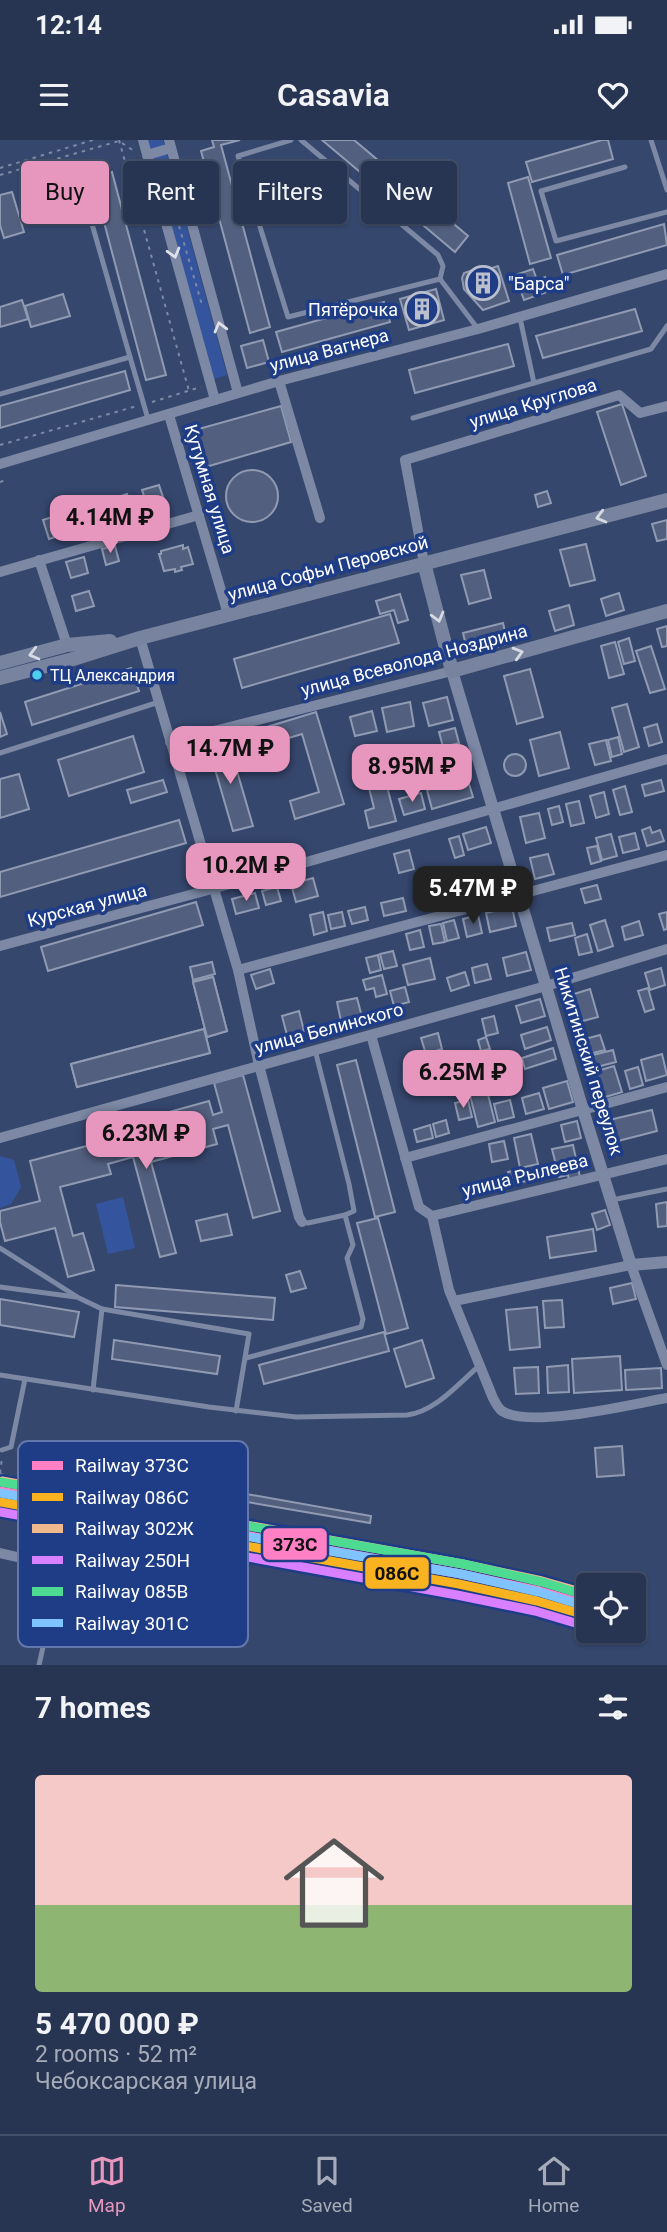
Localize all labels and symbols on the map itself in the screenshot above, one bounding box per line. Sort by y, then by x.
one-way arrow [166,247,181,259]
building icon: "Барса" [464,264,502,302]
place label: "Барса" [508,273,569,294]
building icon: Пятёрочка [403,290,441,328]
place label: Пятёрочка [308,299,398,320]
one-way arrow [214,321,228,333]
street label: улица Вагнера [267,324,391,376]
street label: улица Круглова [467,374,599,432]
street label: Кутумная улица [180,422,240,556]
pin: 4.14M ₽ [45,496,175,555]
one-way arrow [595,509,607,523]
street label: улица Софьи Перовской [226,531,430,605]
one-way arrow [430,611,444,623]
street label: улица Всеволода Ноздрина [299,620,529,700]
one-way arrow [28,646,40,660]
one-way arrow [512,646,524,661]
place label: ТЦ Александрия [50,666,175,685]
marker: ТЦ Александрия [30,668,44,682]
pin: 14.7M ₽ [165,726,295,786]
pin: 8.95M ₽ [347,744,477,804]
pin: 10.2M ₽ [181,844,311,903]
pin: 5.47M ₽ [408,866,538,926]
street label: Курская улица [25,879,149,931]
street label: Никитинский переулок [550,965,628,1158]
street label: улица Белинского [252,998,406,1058]
pin: 6.25M ₽ [398,1051,528,1110]
pin: 6.23M ₽ [81,1112,211,1171]
street label: улица Рылеева [460,1149,590,1201]
legend [18,1441,248,1647]
text: Railway 373C [75,1454,189,1477]
text: Railway 086С [75,1486,189,1509]
text: Railway 302Ж [75,1517,194,1540]
line badge: 373C [262,1527,328,1561]
text: 373C [272,1533,318,1556]
text: Railway 250Н [75,1549,190,1572]
line badge: 086С [364,1556,430,1590]
text: 086С [374,1562,420,1585]
text: Railway 085В [75,1580,188,1603]
text: Railway 301С [75,1612,189,1635]

